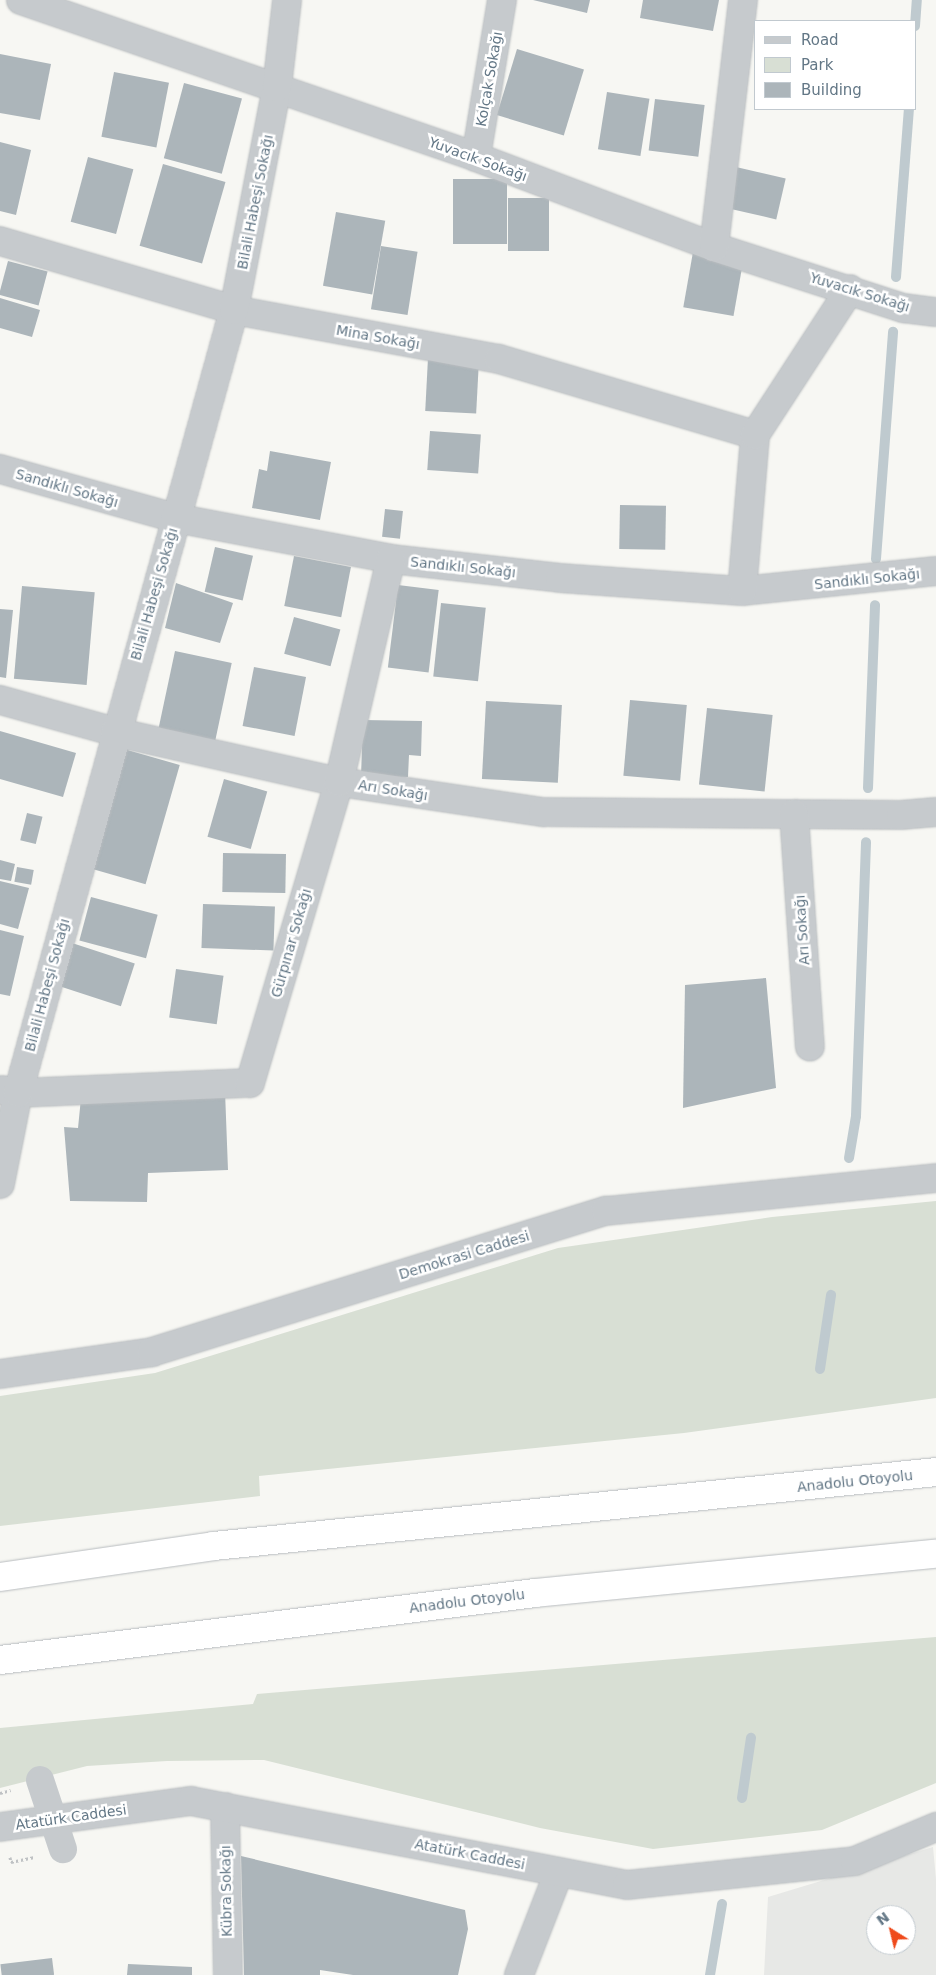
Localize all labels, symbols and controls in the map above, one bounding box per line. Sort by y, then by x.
legend [754,20,916,110]
street label: Kolçak Sokağı [472,30,506,128]
text: Road [801,31,839,49]
text: Park [801,56,833,74]
text: Building [801,81,862,99]
street label: Bilali Habeşi Sokağı [234,133,276,271]
street label: Yuvacık Sokağı [426,133,530,185]
street label: Yuvacık Sokağı [808,269,912,315]
street label: Mina Sokağı [335,321,421,353]
street label: Sandıklı Sokağı [14,465,120,511]
street label: Bilali Habeşi Sokağı [127,526,181,662]
street label: Sandıklı Sokağı [409,553,517,581]
street label: Sandıklı Sokağı [813,565,921,593]
street label: Arı Sokağı [357,776,429,804]
street label: Gürpınar Sokağı [267,887,315,999]
street label: Arı Sokağı [791,894,813,966]
street label: Bilali Habeşi Sokağı [21,917,73,1053]
street label: Demokrasi Caddesi [397,1227,531,1283]
street label: Anadolu Otoyolu [796,1467,914,1495]
street label: Anadolu Otoyolu [408,1586,526,1616]
street label: Atatürk Caddesi [14,1801,128,1833]
street label: Atatürk Caddesi [413,1835,527,1873]
street label: Kübra Sokağı [217,1845,235,1937]
north arrow [866,1905,916,1955]
text: N [873,1909,892,1929]

